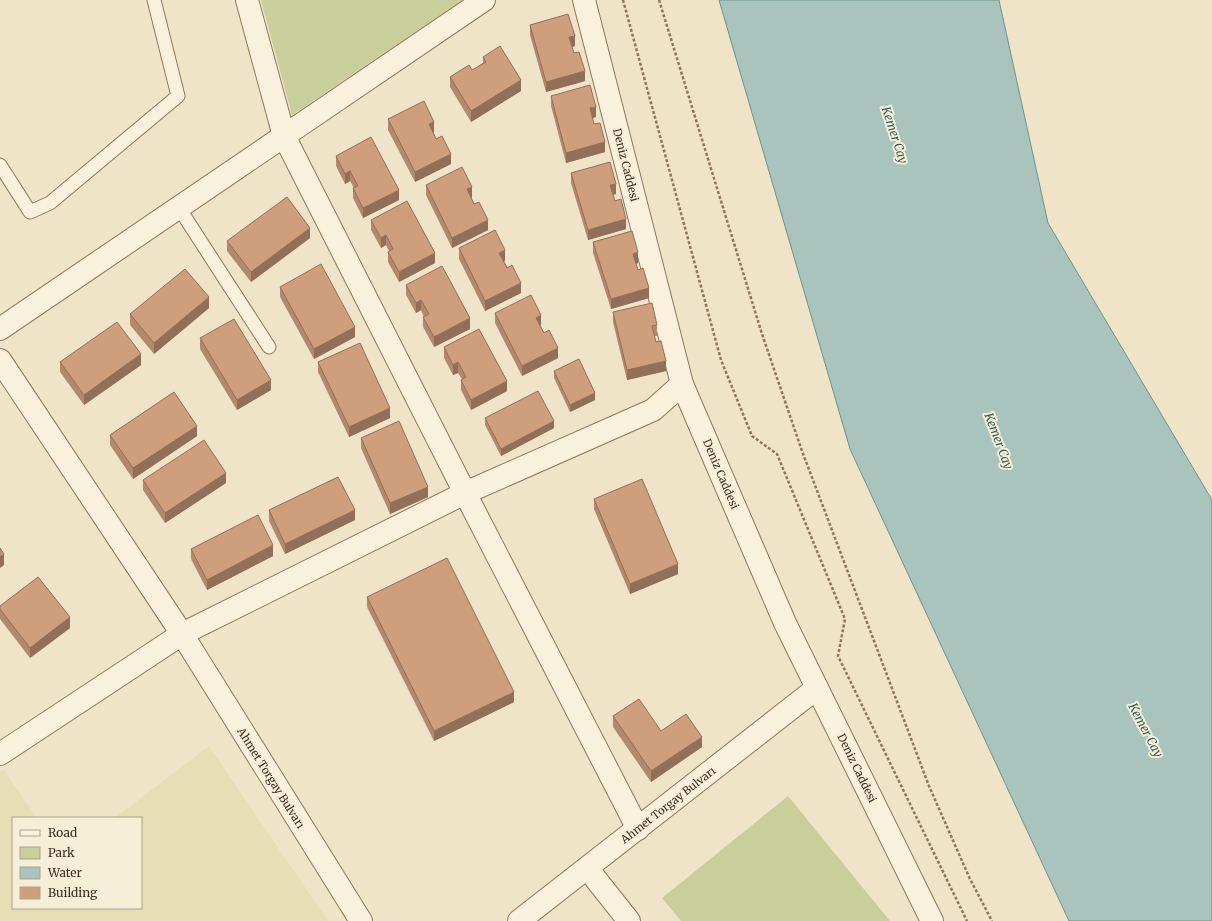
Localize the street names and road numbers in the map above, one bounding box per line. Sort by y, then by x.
street label: Deniz Caddesi [610,127,642,203]
street label: Deniz Caddesi [700,437,742,512]
street label: Ahmet Torgay Bulvarı [234,724,308,831]
street label: Deniz Caddesi [834,731,880,805]
street label: Ahmet Torgay Bulvarı [617,763,719,847]

